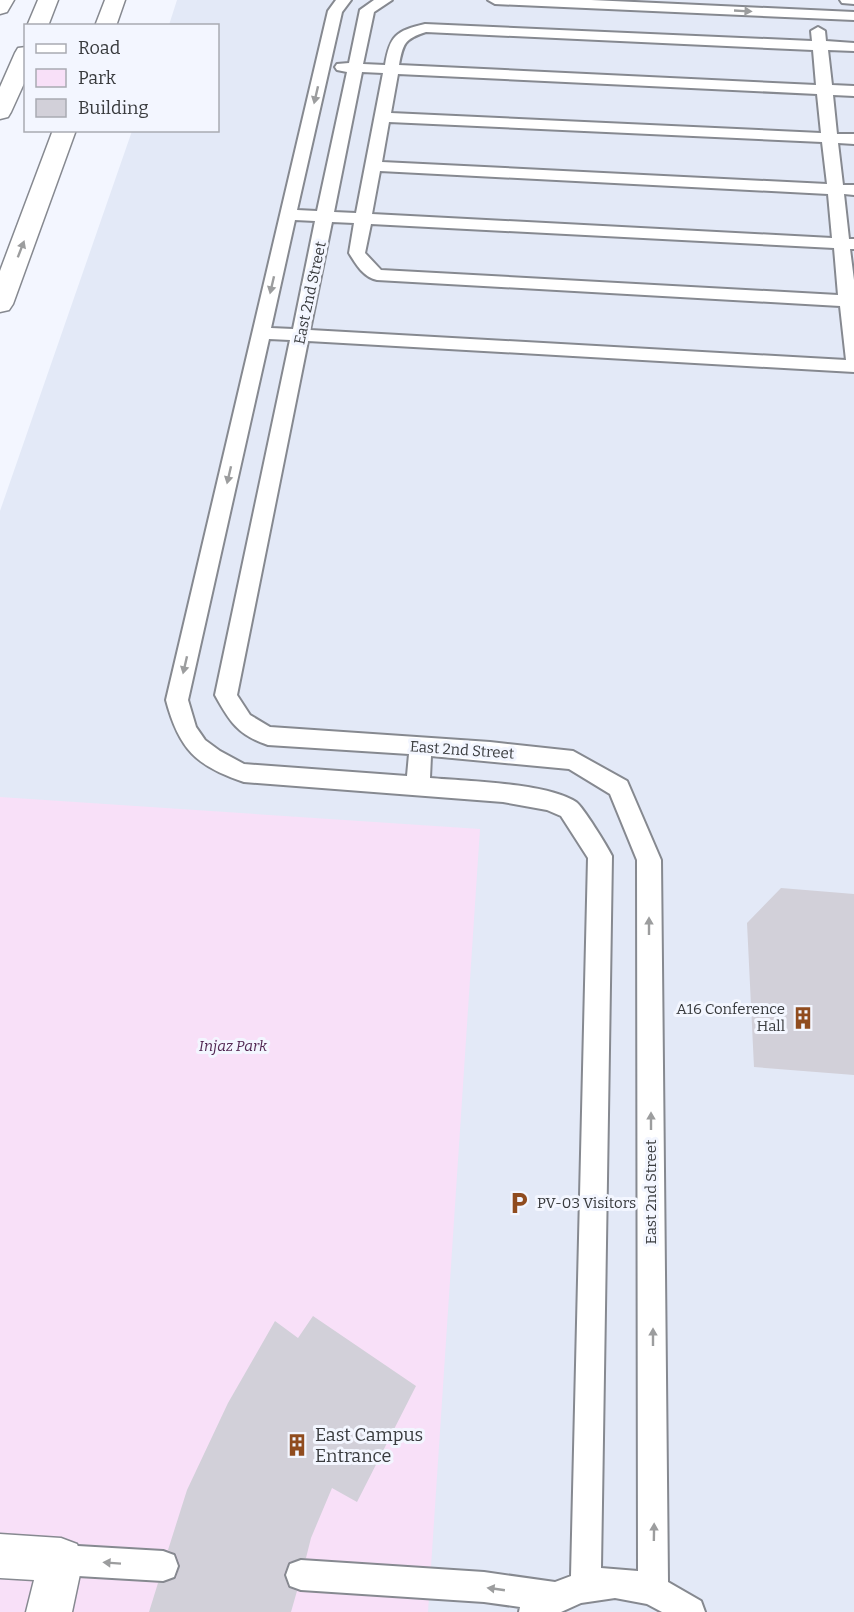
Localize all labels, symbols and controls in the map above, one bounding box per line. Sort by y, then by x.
one-way arrow [733,7,752,16]
legend [24,24,219,132]
text: Road [78,37,121,59]
text: Park [78,67,117,89]
one-way arrow [311,86,320,105]
text: Building [78,97,149,119]
street label: East 2nd Street [290,239,330,346]
one-way arrow [16,240,26,258]
one-way arrow [267,276,277,294]
one-way arrow [223,466,233,485]
one-way arrow [180,656,190,675]
street label: East 2nd Street [409,737,515,763]
one-way arrow [644,917,654,936]
place label: A16 Conference Hall [676,1000,785,1035]
building icon: A16 Conference Hall [790,1005,816,1031]
park label: Injaz Park [199,1037,268,1055]
one-way arrow [646,1112,656,1131]
street label: East 2nd Street [642,1139,660,1244]
parking icon: PV-03 Visitors [506,1190,532,1216]
place label: PV-03 Visitors [537,1194,636,1212]
one-way arrow [648,1328,658,1347]
place label: East Campus Entrance [315,1424,423,1467]
building icon: East Campus Entrance [284,1432,310,1458]
one-way arrow [649,1523,659,1542]
one-way arrow [103,1558,122,1568]
one-way arrow [486,1584,505,1594]

